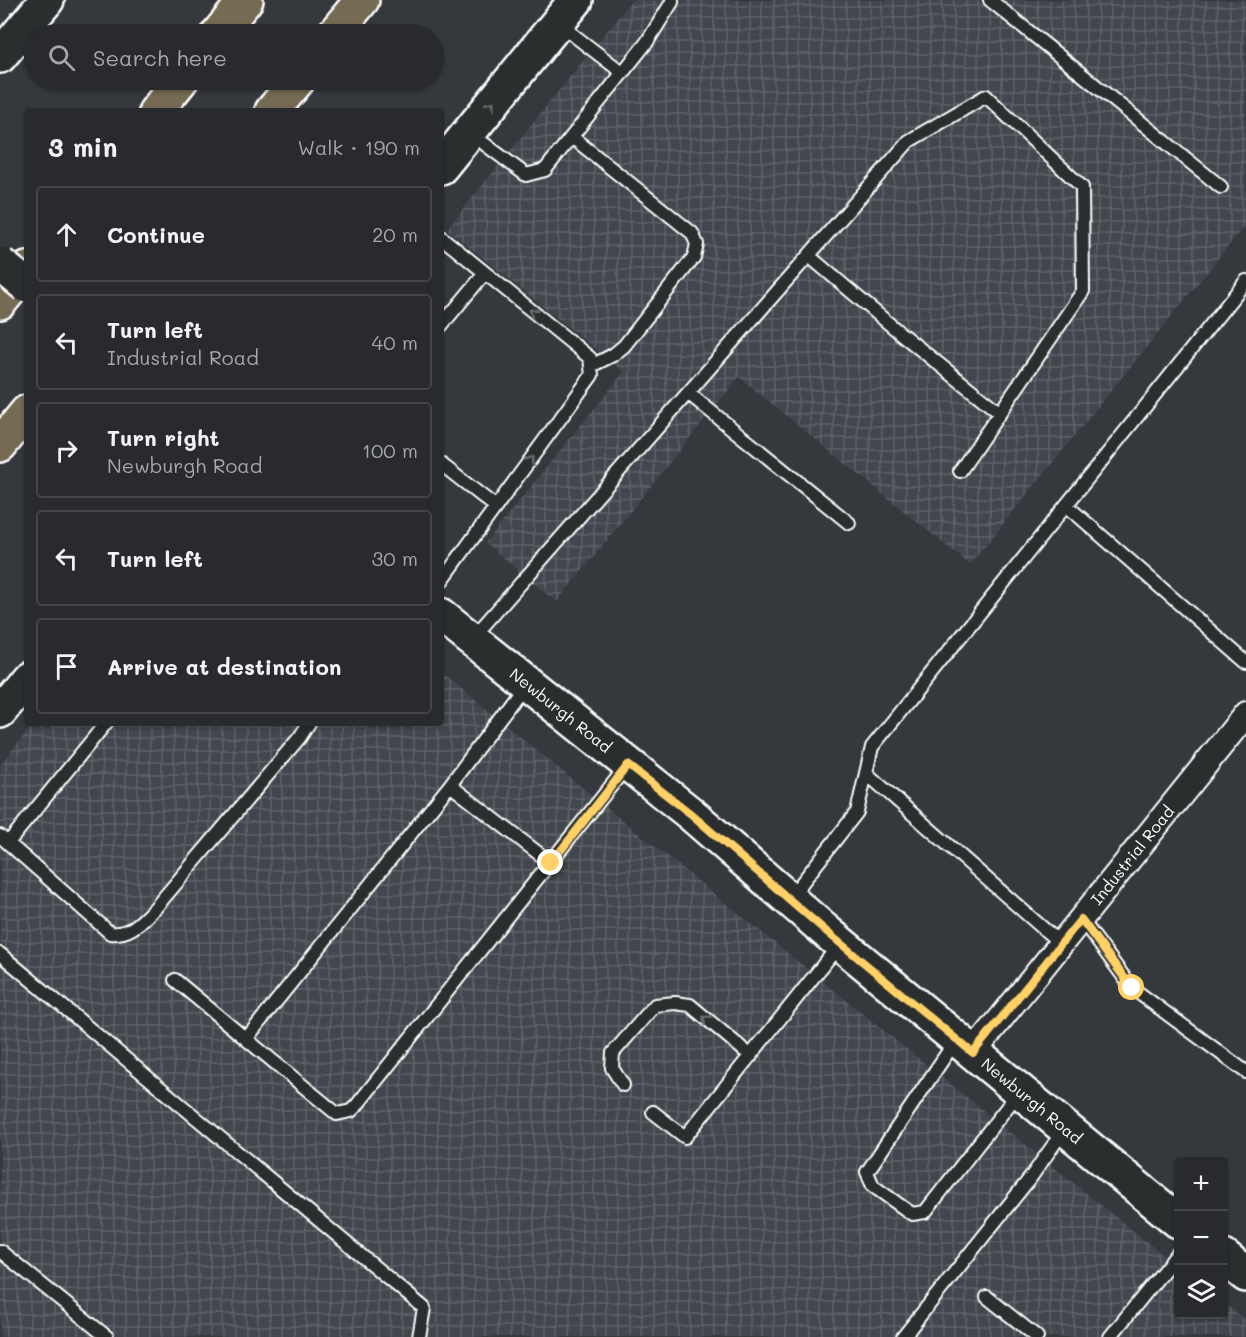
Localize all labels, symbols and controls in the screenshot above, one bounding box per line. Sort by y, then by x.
search box [24,24,444,90]
icon: search [45,41,78,74]
text: Search here [93,43,227,72]
one-way arrow [483,101,494,112]
text: 3 min [48,130,117,164]
text: Walk · 190 m [297,134,420,160]
icon: ahead [50,218,83,251]
text: Continue [107,220,205,249]
text: 20 m [372,221,418,247]
one-way arrow [529,308,540,319]
text: Turn left [107,315,203,344]
icon: left [50,326,83,359]
text: 40 m [372,329,418,355]
text: Industrial Road [107,344,259,370]
text: Turn right [107,423,219,452]
icon: right [50,434,83,467]
text: 100 m [362,437,418,463]
text: Newburgh Road [107,452,262,478]
one-way arrow [523,455,534,466]
icon: left [50,542,83,575]
text: Turn left [107,544,203,573]
text: 30 m [372,545,418,571]
icon: arrive [50,650,83,683]
text: Arrive at destination [107,652,342,681]
street label: Newburgh Road [506,663,616,757]
street label: Industrial Road [1086,801,1178,909]
route end [537,849,563,875]
route start [1118,974,1144,1000]
one-way arrow [702,1015,713,1026]
street label: Newburgh Road [977,1053,1087,1148]
map controls [1174,1157,1228,1319]
button: + [1174,1157,1228,1211]
button: − [1174,1211,1228,1265]
button: layers [1174,1265,1228,1319]

